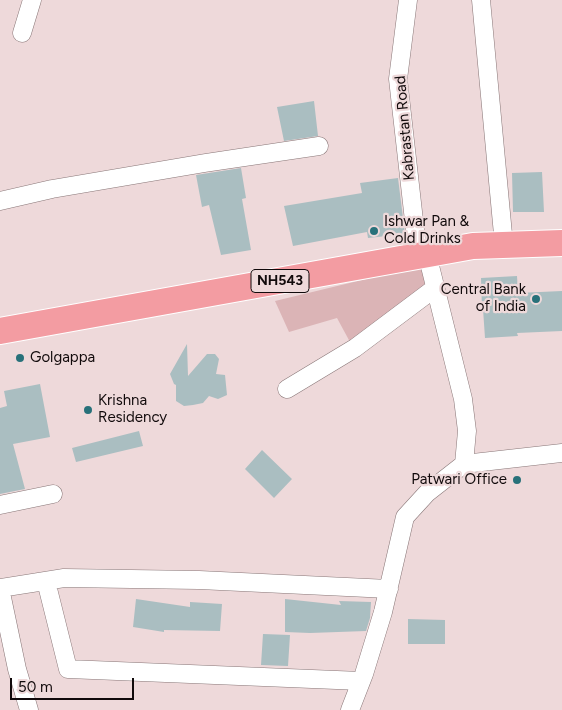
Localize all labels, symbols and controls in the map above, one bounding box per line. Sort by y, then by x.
street label: Kabrastan Road [391,75,419,181]
place label: Ishwar Pan & Cold Drinks [384,213,469,248]
marker: Ishwar Pan & Cold Drinks [368,225,380,237]
road number: NH543 [251,270,309,292]
place label: Central Bank of India [441,281,526,316]
marker: Central Bank of India [530,293,542,305]
place label: Golgappa [30,349,95,367]
marker: Golgappa [14,352,26,364]
place label: Krishna Residency [98,392,167,427]
marker: Krishna Residency [82,404,94,416]
place label: Patwari Office [411,471,507,489]
marker: Patwari Office [511,474,523,486]
scale bar [12,668,136,700]
text: 50 m [18,678,53,696]

